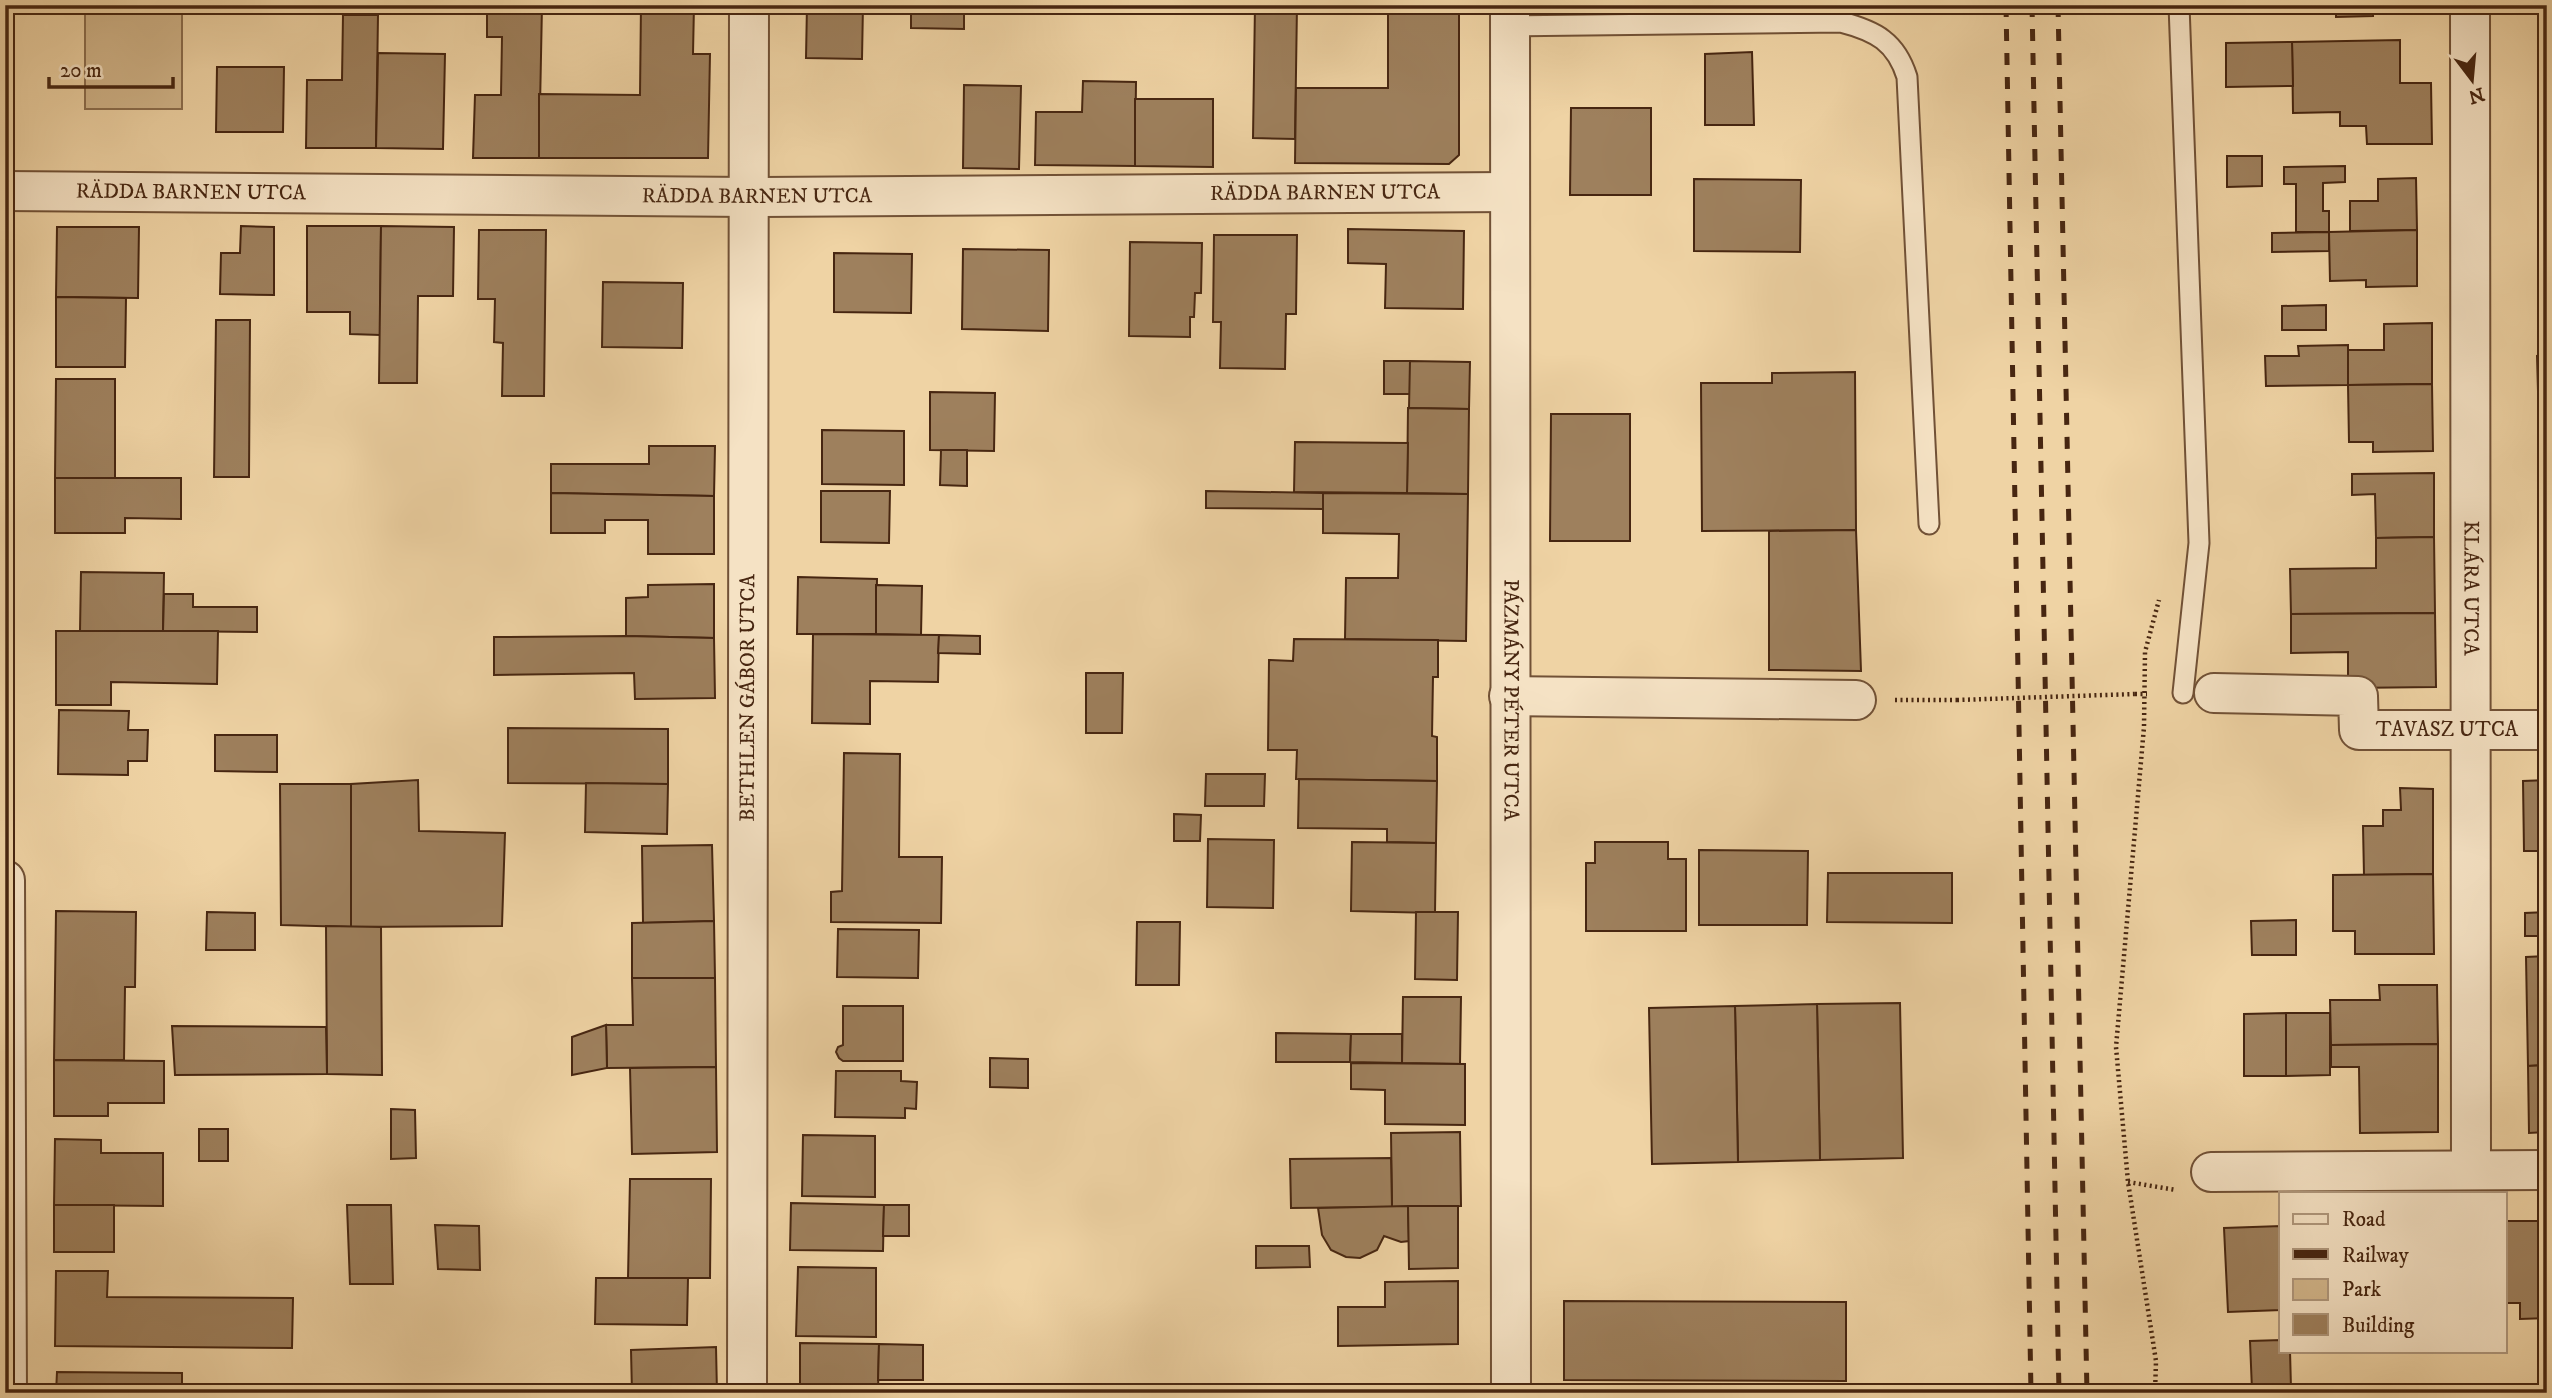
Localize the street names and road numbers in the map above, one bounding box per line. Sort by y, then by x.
street label: RÄDDA BARNEN UTCA [76,178,307,206]
street label: RÄDDA BARNEN UTCA [1210,179,1441,207]
street label: RÄDDA BARNEN UTCA [642,182,873,210]
street label: KLÁRA UTCA [2457,520,2485,656]
street label: BETHLEN GÁBOR UTCA [733,574,761,822]
street label: PÁZMÁNY PÉTER UTCA [1497,579,1525,822]
street label: TAVASZ UTCA [2376,717,2519,743]

